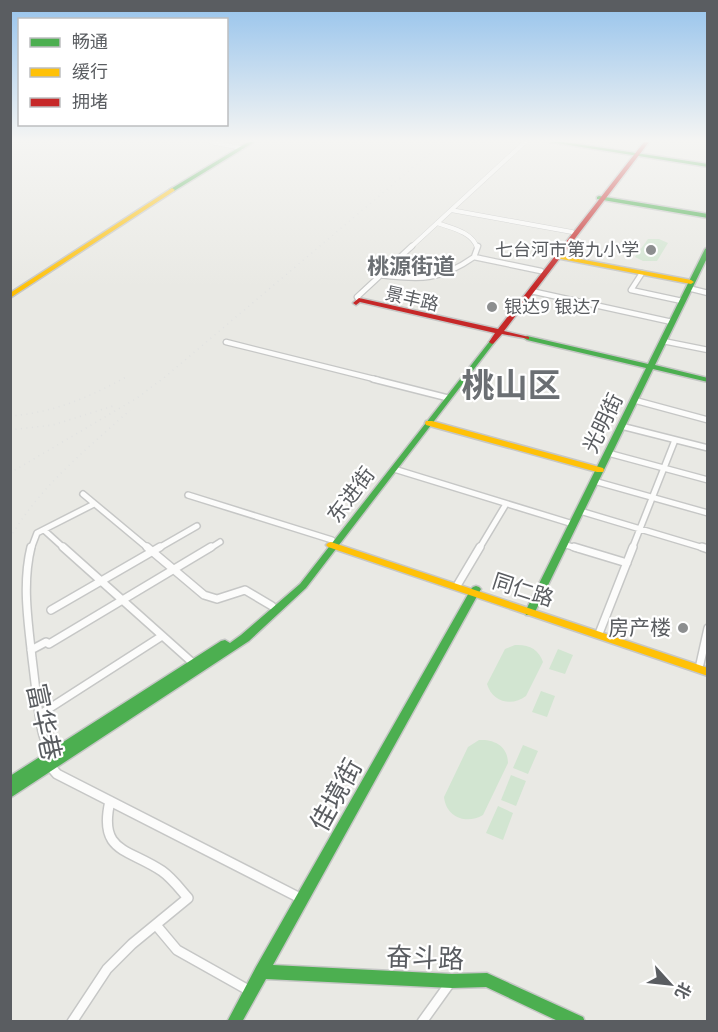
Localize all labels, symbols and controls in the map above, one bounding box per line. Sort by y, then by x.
legend [18,18,228,126]
text: 畅通 [72,31,108,51]
text: 缓行 [72,61,108,81]
text: 拥堵 [72,91,108,111]
place label: 七台河市第九小学 [495,239,639,259]
marker: 七台河市第九小学 [644,243,658,257]
district label: 桃源街道 [367,253,455,278]
street label: 景丰路 [384,282,441,314]
place label: 银达9 银达7 [504,296,600,316]
marker: 银达9 银达7 [485,300,499,314]
district label: 桃山区 [462,366,561,403]
street label: 光明街 [578,389,627,456]
street label: 东进街 [322,462,379,527]
street label: 同仁路 [490,568,557,610]
place label: 房产楼 [608,615,671,639]
marker: 房产楼 [676,621,690,635]
street label: 富华巷 [22,681,67,763]
street label: 佳境街 [304,754,367,836]
street label: 奋斗路 [386,942,465,973]
north arrow [640,954,700,1014]
text: 北 [672,980,695,1002]

